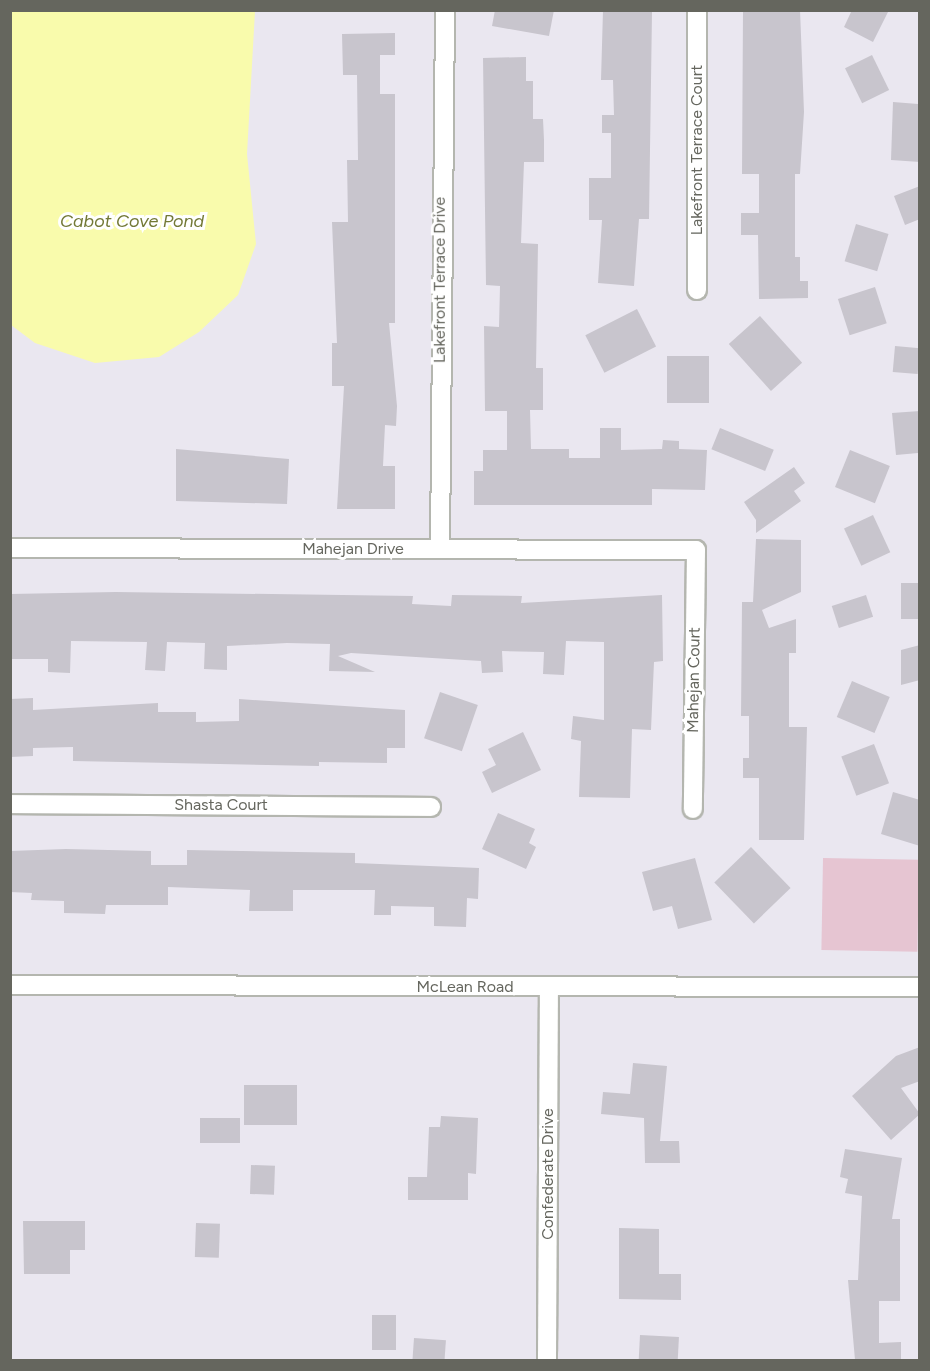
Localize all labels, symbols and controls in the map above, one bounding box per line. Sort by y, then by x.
street label: Lakefront Terrace Court [687,65,707,235]
street label: Lakefront Terrace Drive [430,197,450,363]
water label: Cabot Cove Pond [60,210,204,232]
street label: Mahejan Drive [302,539,404,559]
street label: Mahejan Court [683,627,705,733]
street label: Shasta Court [174,795,268,815]
street label: McLean Road [416,977,514,997]
street label: Confederate Drive [538,1108,558,1240]

